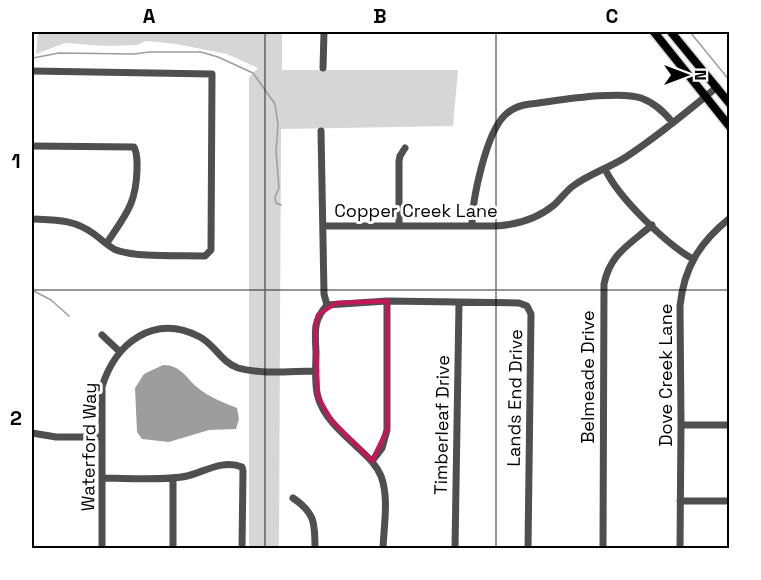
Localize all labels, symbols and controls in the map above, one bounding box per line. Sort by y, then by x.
text: A [143,3,156,29]
text: B [373,3,387,29]
text: C [606,3,619,29]
north arrow [656,45,716,105]
text: N [690,70,711,80]
text: 1 [11,148,21,174]
street label: Copper Creek Lane [334,199,498,222]
street label: Dove Creek Lane [654,304,677,446]
street label: Belmeade Drive [576,310,599,444]
street label: Lands End Drive [502,329,527,467]
street label: Timberleaf Drive [429,355,454,495]
street label: Waterford Way [76,382,101,512]
text: 2 [10,405,22,431]

